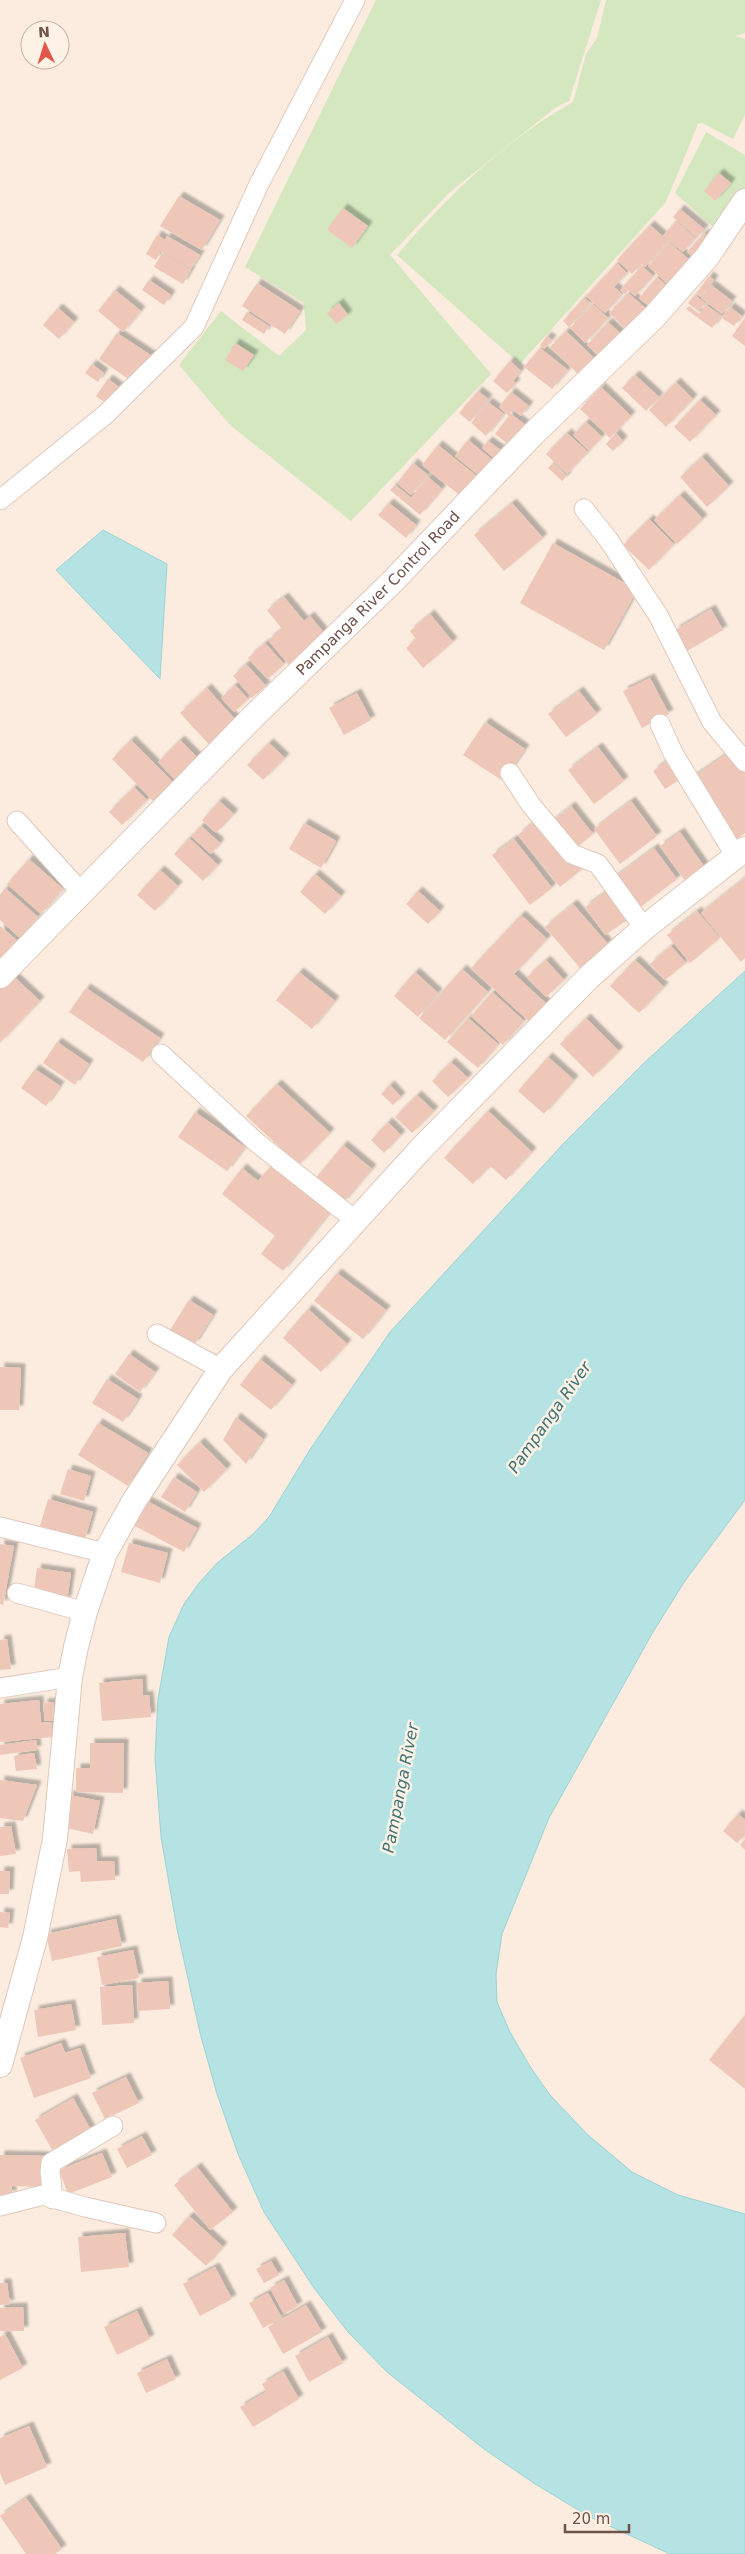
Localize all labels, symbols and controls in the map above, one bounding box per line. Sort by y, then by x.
north arrow [20,20,70,70]
text: N [38,24,50,40]
street label: Pampanga River Control Road [292,507,464,679]
water label: Pampanga River [504,1357,596,1477]
water label: Pampanga River [379,1720,423,1855]
scale bar [565,2502,629,2534]
text: 20 m [572,2510,610,2528]

